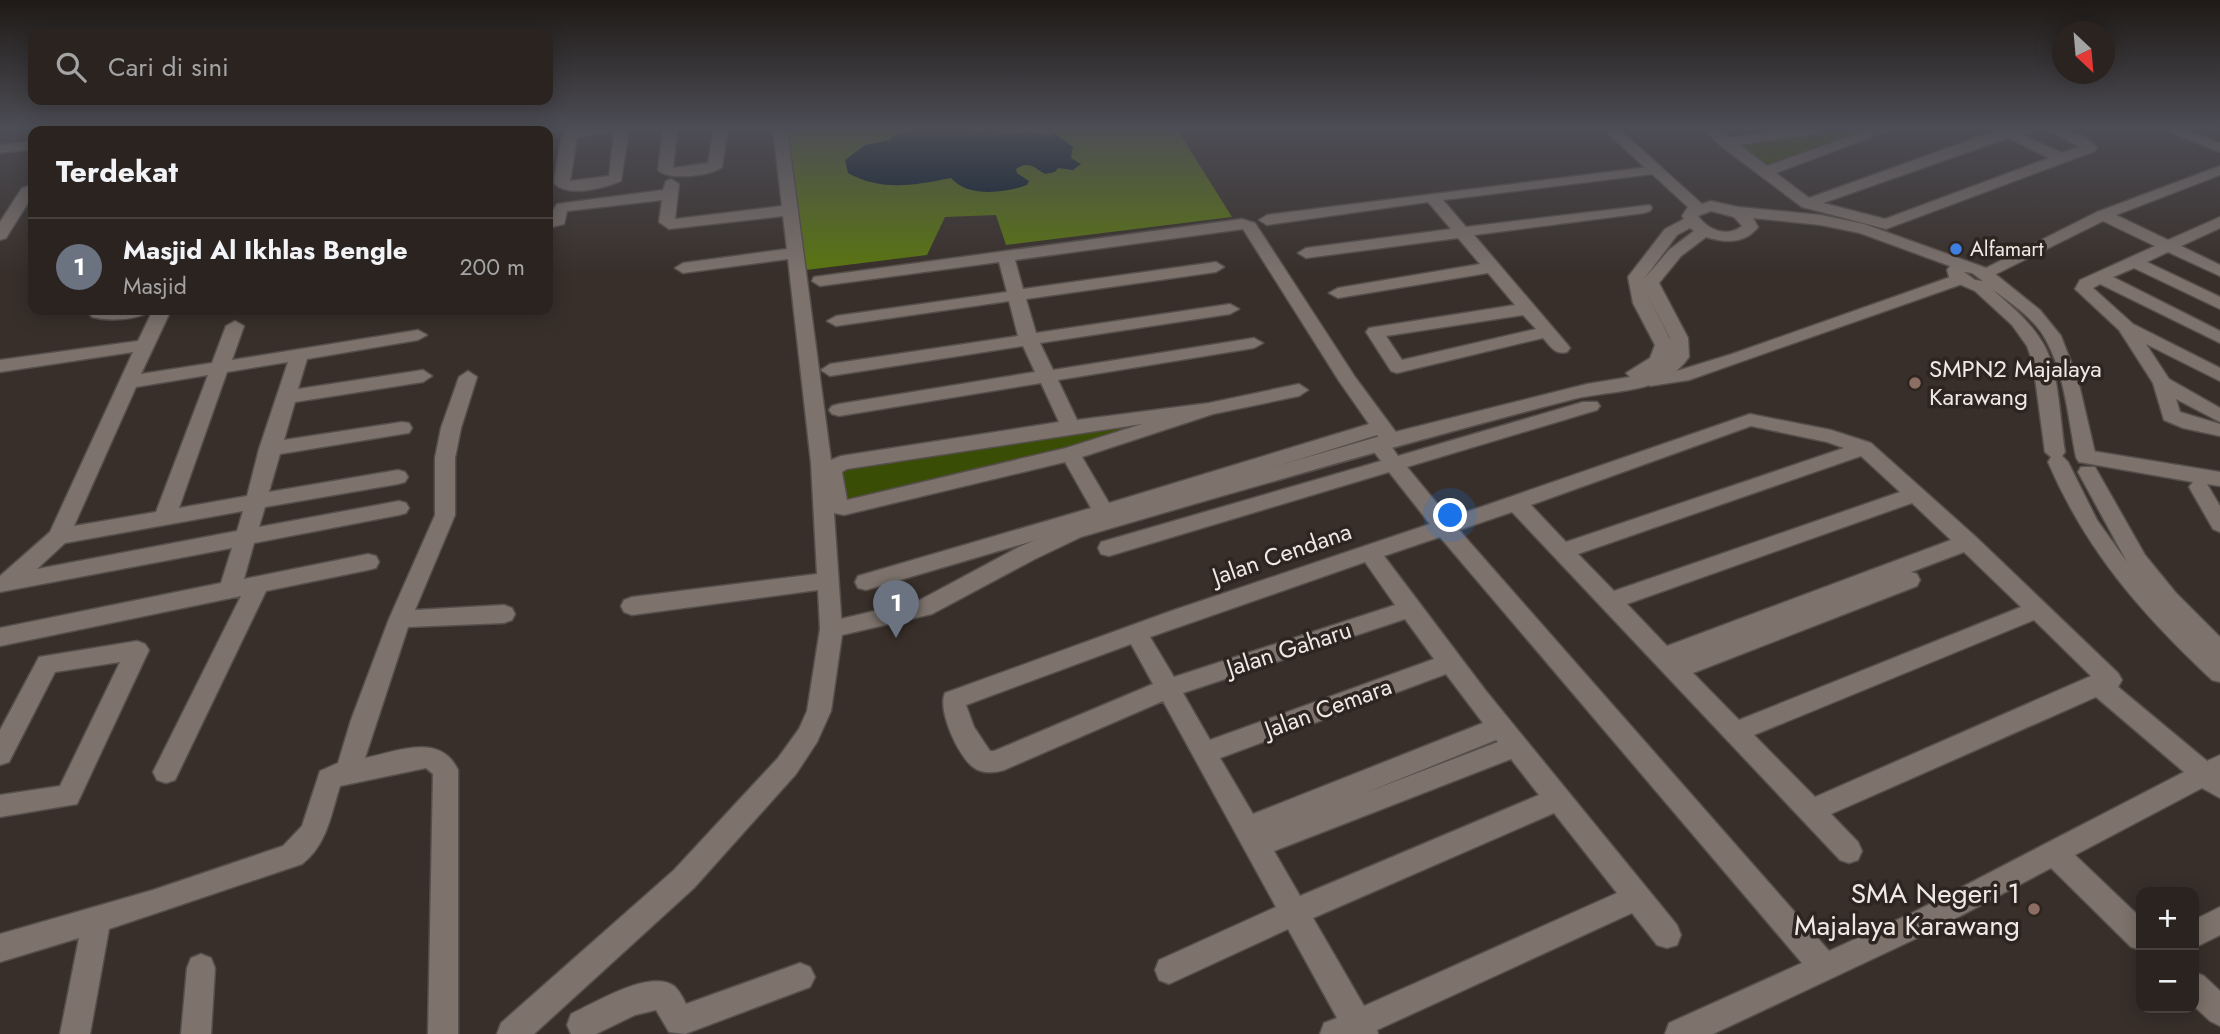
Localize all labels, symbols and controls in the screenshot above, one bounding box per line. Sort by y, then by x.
north arrow [2052,21,2115,84]
search box [28,28,553,105]
icon: search [52,48,90,86]
text: Cari di sini [108,48,229,86]
text: Terdekat [56,150,178,193]
text: Masjid Al Ikhlas Bengle [123,231,408,269]
place label: Alfamart [1970,234,2044,264]
marker: Alfamart [1948,241,1964,257]
text: 1 [73,250,85,284]
text: 200 m [459,250,525,284]
text: Masjid [123,269,187,303]
place label: SMPN2 Majalaya Karawang [1929,351,2102,414]
marker: SMPN2 Majalaya Karawang [1907,375,1923,391]
your location [1433,498,1467,532]
street label: Jalan Cendana [1205,513,1356,595]
pin: 1 [873,580,919,638]
street label: Jalan Gaharu [1219,612,1356,686]
street label: Jalan Cemara [1257,668,1396,748]
place label: SMA Negeri 1 Majalaya Karawang [1794,873,2020,946]
map controls [2136,887,2199,1013]
button: + [2136,887,2199,950]
marker: SMA Negeri 1 Majalaya Karawang [2026,901,2042,917]
button: − [2136,950,2199,1013]

